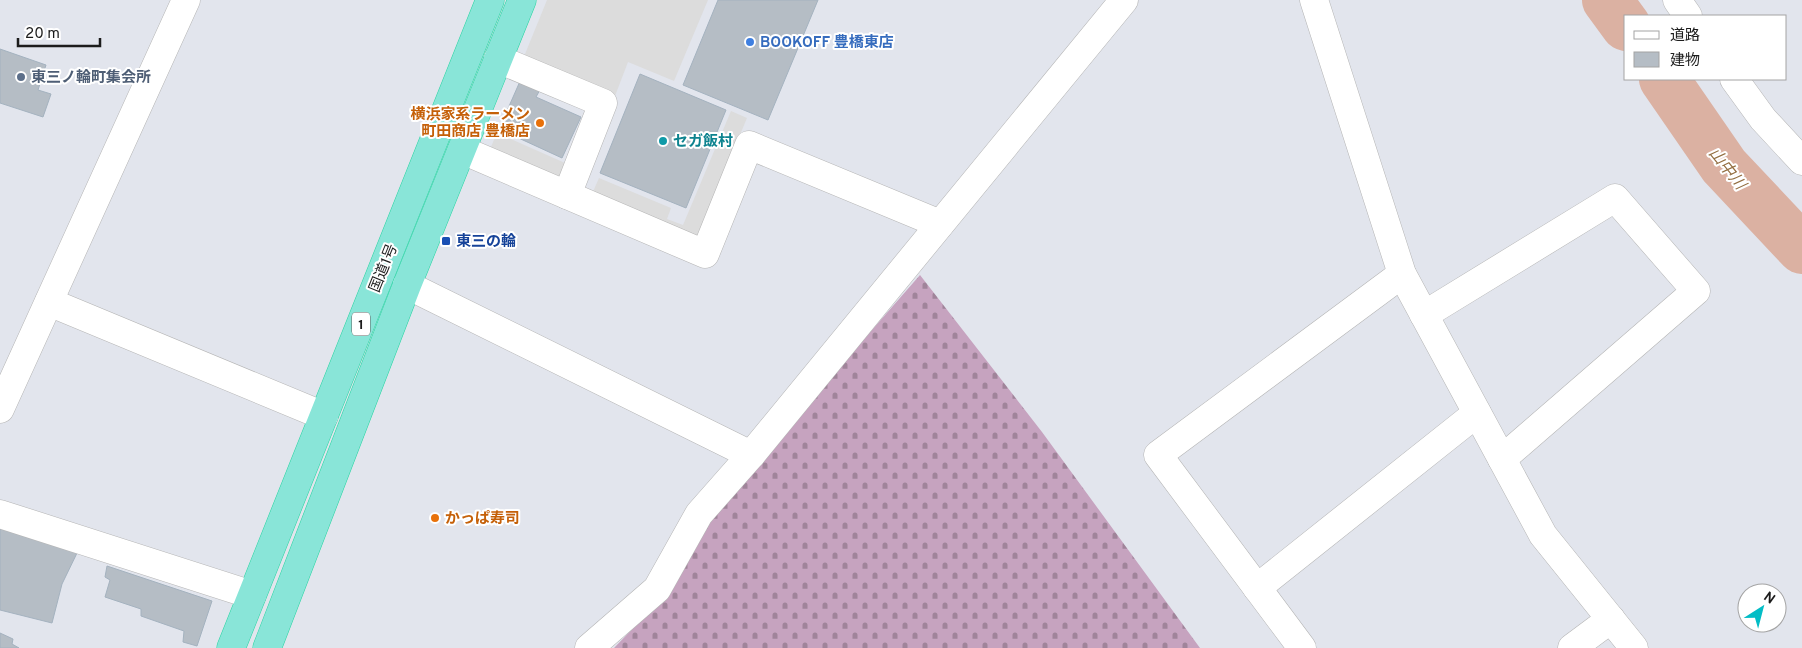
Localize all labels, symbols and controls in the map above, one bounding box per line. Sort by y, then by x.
scale bar [18,15,100,47]
legend [1624,15,1787,80]
text: 20 m [25,25,60,44]
text: 道路 [1670,27,1700,46]
place label: BOOKOFF 豊橋東店 [760,34,894,53]
marker: BOOKOFF 豊橋東店 [744,36,756,48]
text: 建物 [1670,52,1700,71]
place label: 東三ノ輪町集会所 [31,68,151,88]
marker: 東三ノ輪町集会所 [15,71,27,83]
place label: 横浜家系ラーメン 町田商店 豊橋店 [411,105,530,142]
marker: 横浜家系ラーメン 町田商店 豊橋店 [534,117,546,129]
place label: セガ飯村 [673,132,733,152]
marker: セガ飯村 [657,135,669,147]
water label: 山中川 [1704,144,1751,196]
place label: 東三の輪 [456,232,516,252]
marker: 東三の輪 [440,235,452,247]
street label: 国道1号 [366,242,403,296]
road number: 1 [352,312,370,336]
place label: かっぱ寿司 [445,510,520,529]
marker: かっぱ寿司 [429,512,441,524]
north arrow [1737,583,1787,633]
text: N [1760,589,1778,609]

